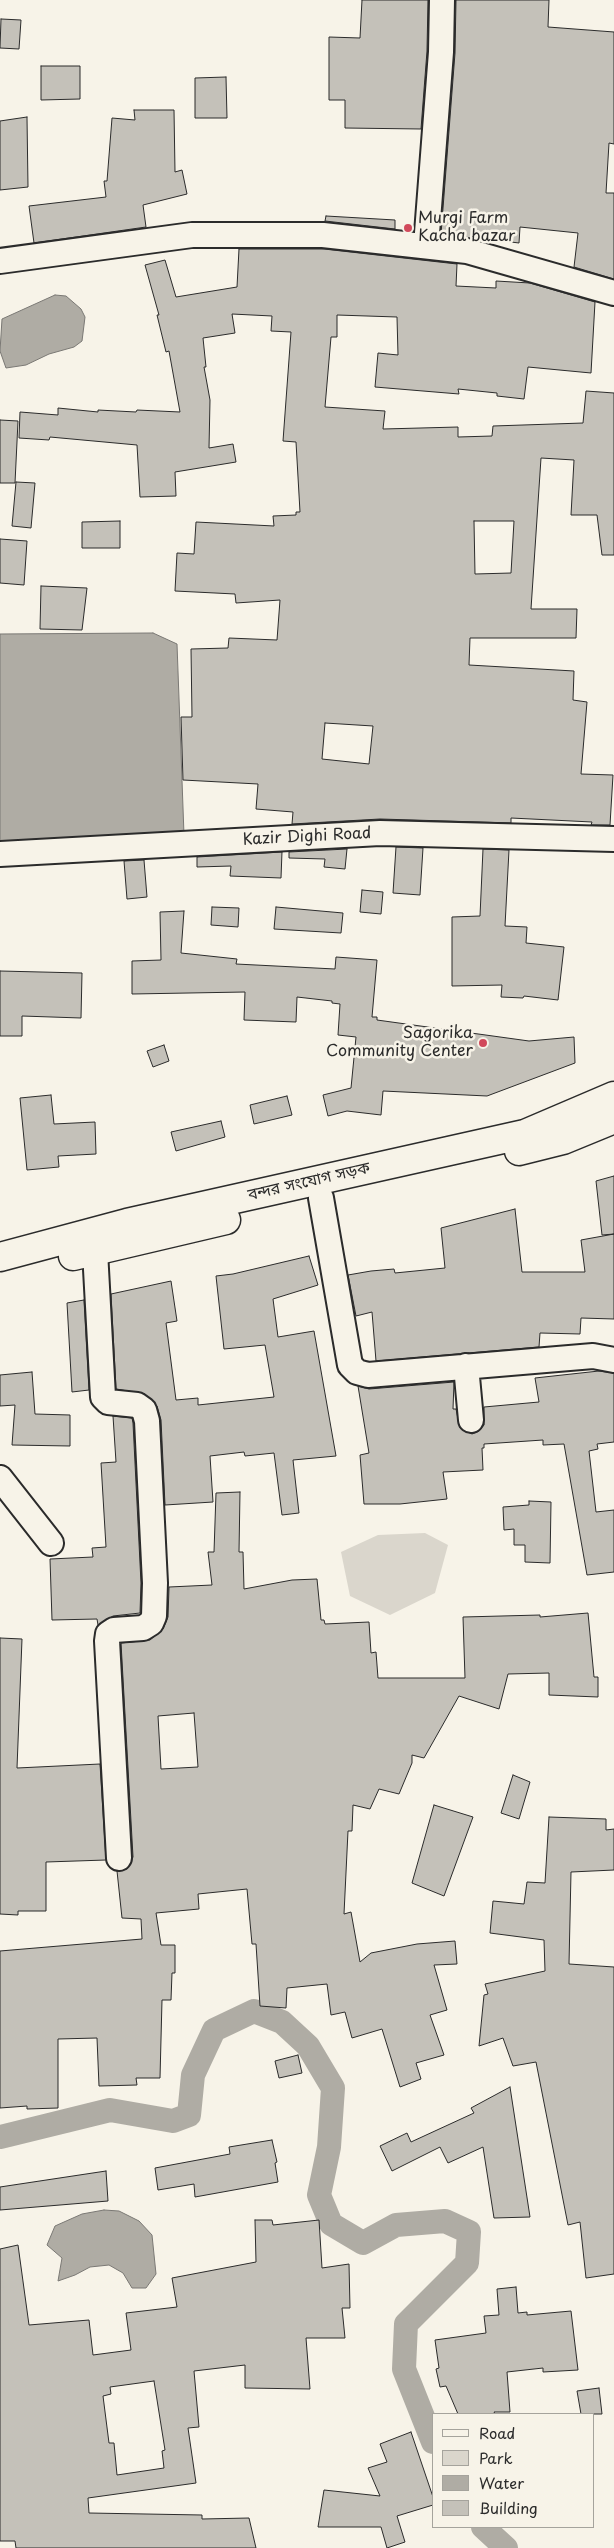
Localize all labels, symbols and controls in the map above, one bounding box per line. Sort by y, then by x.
place label: Murgi Farm Kacha bazar [418,209,515,247]
marker: Murgi Farm Kacha bazar [402,222,414,234]
street label: Kazir Dighi Road [242,824,372,850]
place label: Sagorika Community Center [326,1024,473,1062]
marker: Sagorika Community Center [477,1037,489,1049]
street label: বন্দর সংযোগ সড়ক [246,1159,372,1205]
legend [432,2413,594,2528]
text: Road [479,2421,515,2444]
text: Park [479,2446,513,2469]
text: Water [479,2471,524,2494]
text: Building [479,2496,538,2519]

